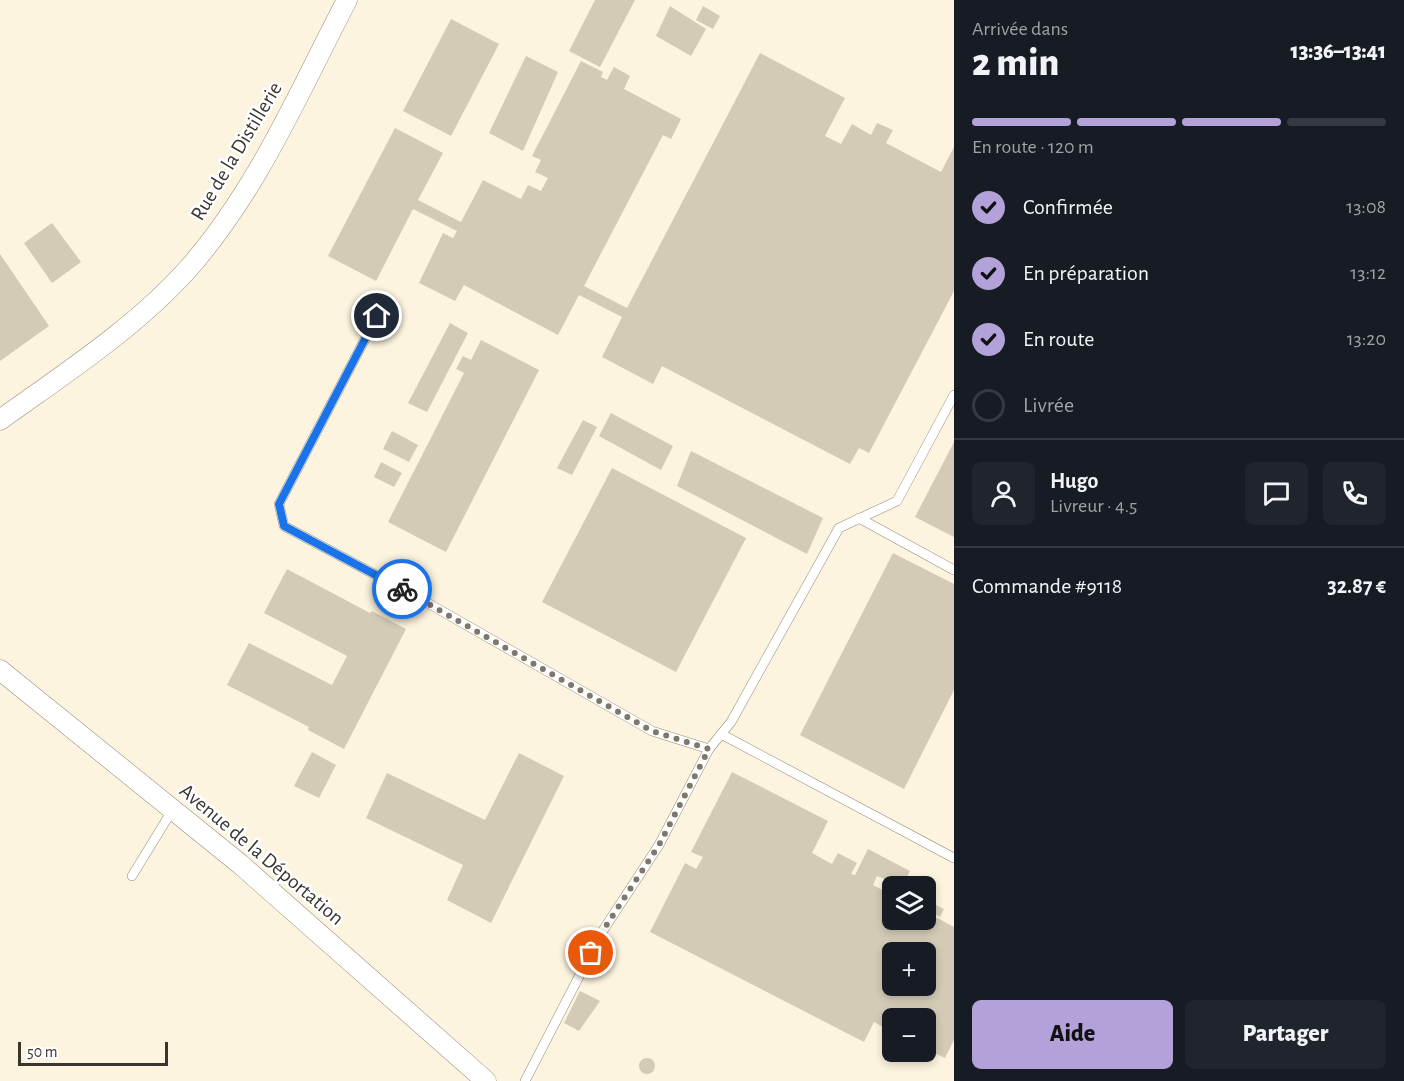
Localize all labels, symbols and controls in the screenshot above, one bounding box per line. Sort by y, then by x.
text: Arrivée dans [972,19,1068,39]
text: 13:36–13:41 [1291,40,1386,62]
text: 2 min [972,44,1059,83]
street label: Rue de la Distillerie [187,78,286,224]
text: En route · 120 m [972,137,1094,157]
icon: check [972,191,1005,224]
text: Confirmée [1023,196,1113,218]
text: 13:08 [1346,197,1386,217]
icon: check [972,257,1005,290]
text: En préparation [1023,262,1149,284]
text: 13:12 [1350,263,1386,283]
pin [351,290,402,341]
icon: home [360,299,393,332]
icon: check [972,323,1005,356]
text: En route [1023,328,1094,350]
text: 13:20 [1347,329,1386,349]
text: Livrée [1023,394,1074,416]
button: person [972,462,1035,525]
button: chat [1245,462,1308,525]
button: phone [1323,462,1386,525]
text: Hugo [1050,470,1098,492]
text: Livreur · 4.5 [1050,496,1137,516]
courier [372,559,432,619]
icon: bike [386,573,419,606]
text: Commande #9118 [972,575,1122,597]
text: 32.87 € [1327,575,1386,597]
street label: Avenue de la Déportation [176,780,348,929]
map controls [882,876,936,1062]
button: layers [882,876,936,930]
pin [565,927,616,978]
icon: bag [574,936,607,969]
button: + [882,942,936,996]
button: Aide [972,1000,1173,1069]
button: Partager [1185,1000,1386,1069]
button: − [882,1008,936,1062]
scale bar [18,1039,168,1066]
text: 50 m [27,1044,58,1060]

